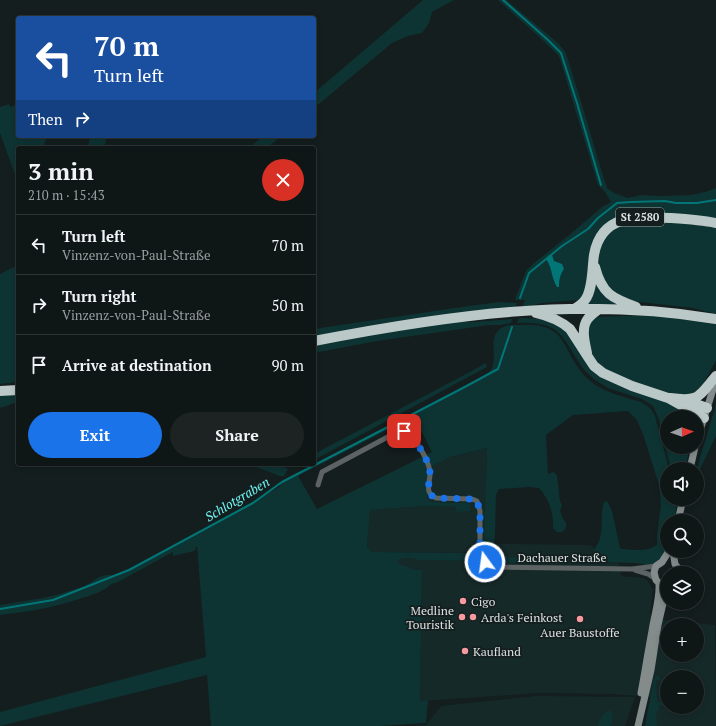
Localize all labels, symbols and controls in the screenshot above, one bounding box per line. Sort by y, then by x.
text: 70 m [94,27,159,64]
icon: left [28,32,80,84]
text: Turn left [94,63,164,87]
icon: right [71,108,93,130]
text: Then [28,109,63,129]
text: 3 min [28,155,94,187]
button: close [262,159,304,201]
text: 210 m · 15:43 [28,186,105,204]
road number: St 2580 [616,208,664,226]
text: Turn left [62,226,126,246]
icon: left [28,234,50,256]
text: 70 m [271,235,304,255]
text: Vinzenz-von-Paul-Straße [62,246,211,264]
text: Turn right [62,286,137,306]
icon: right [28,294,50,316]
text: 50 m [271,295,304,315]
text: Vinzenz-von-Paul-Straße [62,306,211,324]
icon: arrive [28,354,50,376]
text: Arrive at destination [62,355,212,375]
text: 90 m [271,355,304,375]
north arrow [660,410,704,454]
map controls [660,410,704,714]
button: Exit [28,412,162,458]
button: Share [170,412,304,458]
pin [387,414,421,448]
icon: arrive [393,420,415,442]
button: sound [660,462,704,506]
water label: Schlotgraben [201,473,273,525]
button: search [660,514,704,558]
position arrow [464,541,506,583]
street label: Dachauer Straße [518,550,606,565]
button: layers [660,566,704,610]
place label: Cigo [471,594,496,609]
marker: Cigo [458,596,468,606]
place label: Medline Touristik [406,603,455,632]
place label: Arda's Feinkost [481,610,563,625]
marker: Medline Touristik [457,612,467,622]
marker: Arda's Feinkost [468,612,478,622]
marker: Auer Baustoffe [575,614,585,624]
button: + [660,618,704,662]
place label: Auer Baustoffe [540,625,620,640]
place label: Kaufland [473,644,521,659]
marker: Kaufland [460,646,470,656]
button: − [660,670,704,714]

